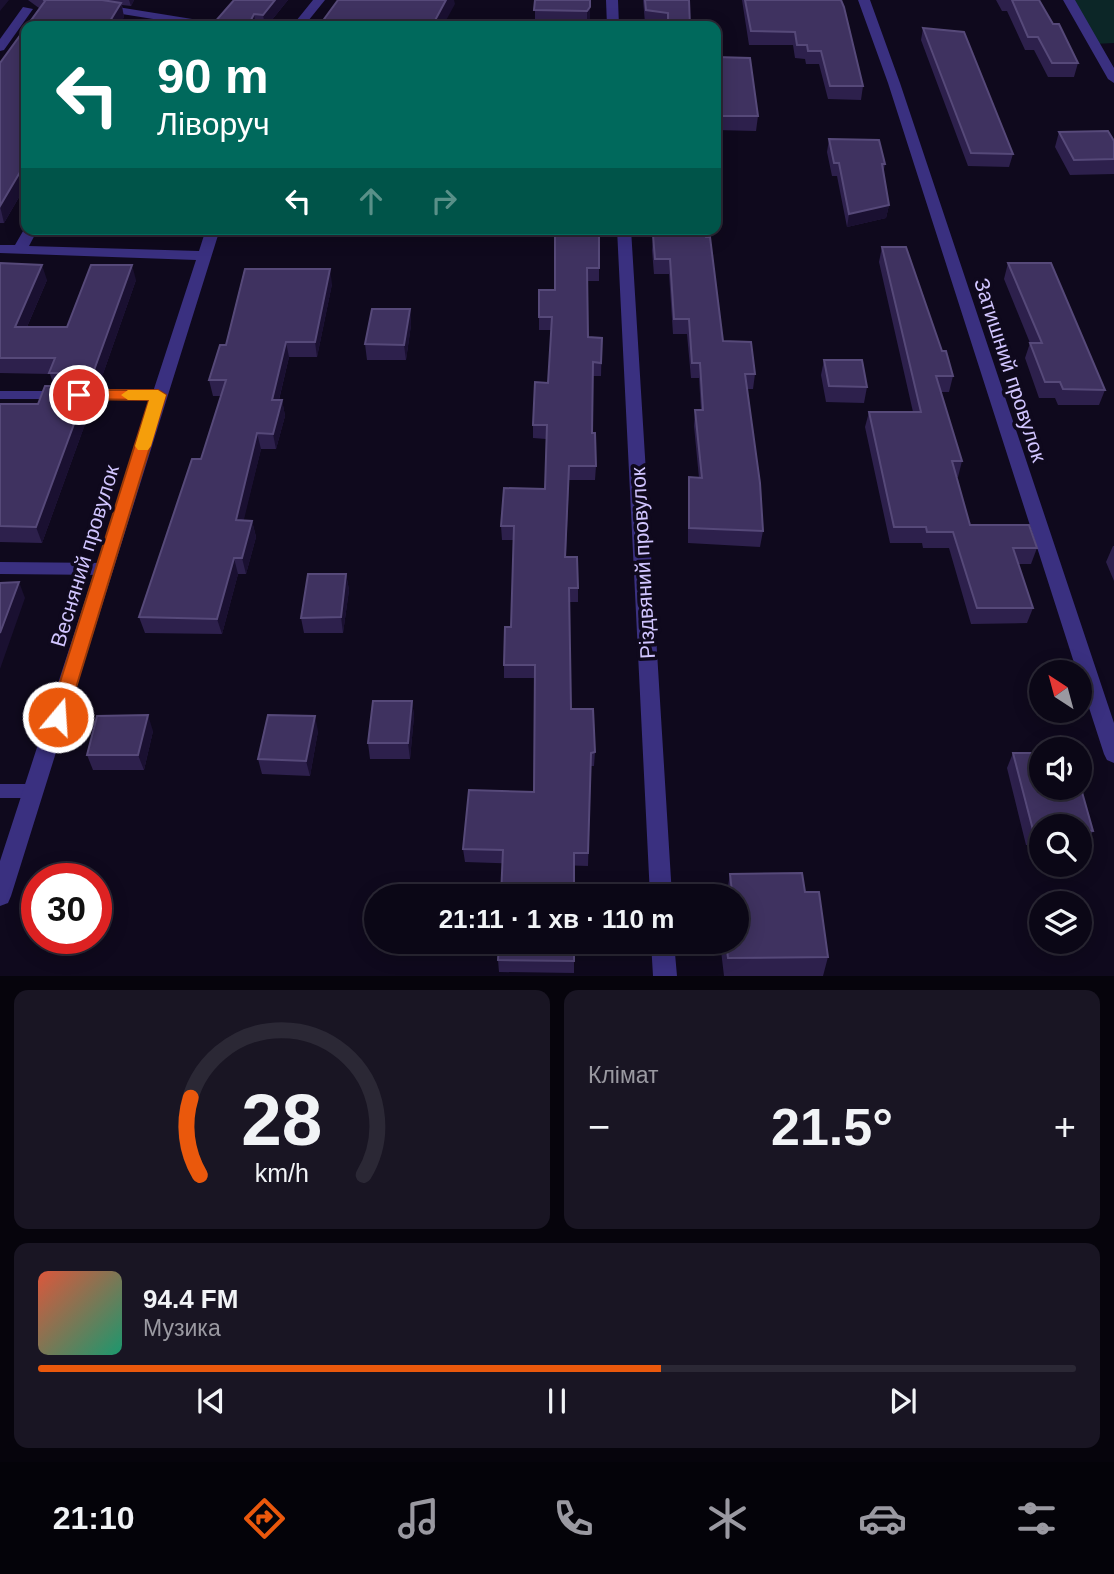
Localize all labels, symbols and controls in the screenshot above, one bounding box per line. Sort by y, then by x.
icon: left [42,49,133,140]
text: 90 m [157,49,269,103]
text: Ліворуч [157,106,270,142]
icon: left [279,182,317,220]
icon: ahead [352,182,390,220]
icon: right [425,182,463,220]
street label: Затишний провулок [970,275,1051,465]
pin [49,365,109,425]
icon: arrive [60,376,98,414]
street label: Весняний провулок [46,461,123,650]
street label: Різдвяний провулок [626,466,659,660]
north arrow [1029,660,1092,723]
map controls [1029,660,1092,954]
position arrow [21,680,95,754]
button: sound [1029,737,1092,800]
button: search [1029,814,1092,877]
speed limit sign: 30 [21,863,112,954]
button: layers [1029,891,1092,954]
text: 21:11 · 1 хв · 110 m [439,904,674,934]
text: Клімат [588,1062,659,1088]
text: 28 [242,1080,322,1161]
text: 21.5° [771,1098,893,1156]
text: − [588,1106,610,1148]
text: + [1054,1106,1076,1148]
text: km/h [255,1159,309,1187]
text: 94.4 FM [143,1284,238,1314]
text: Музика [143,1315,221,1341]
icon: previous [192,1382,230,1420]
icon: pause [538,1382,576,1420]
icon: next [884,1382,922,1420]
icon: directions [240,1494,289,1543]
icon: music [394,1494,443,1543]
icon: phone [549,1494,598,1543]
icon: climate [703,1494,752,1543]
icon: car [858,1494,907,1543]
icon: filters [1012,1494,1061,1543]
text: 21:10 [53,1500,135,1536]

